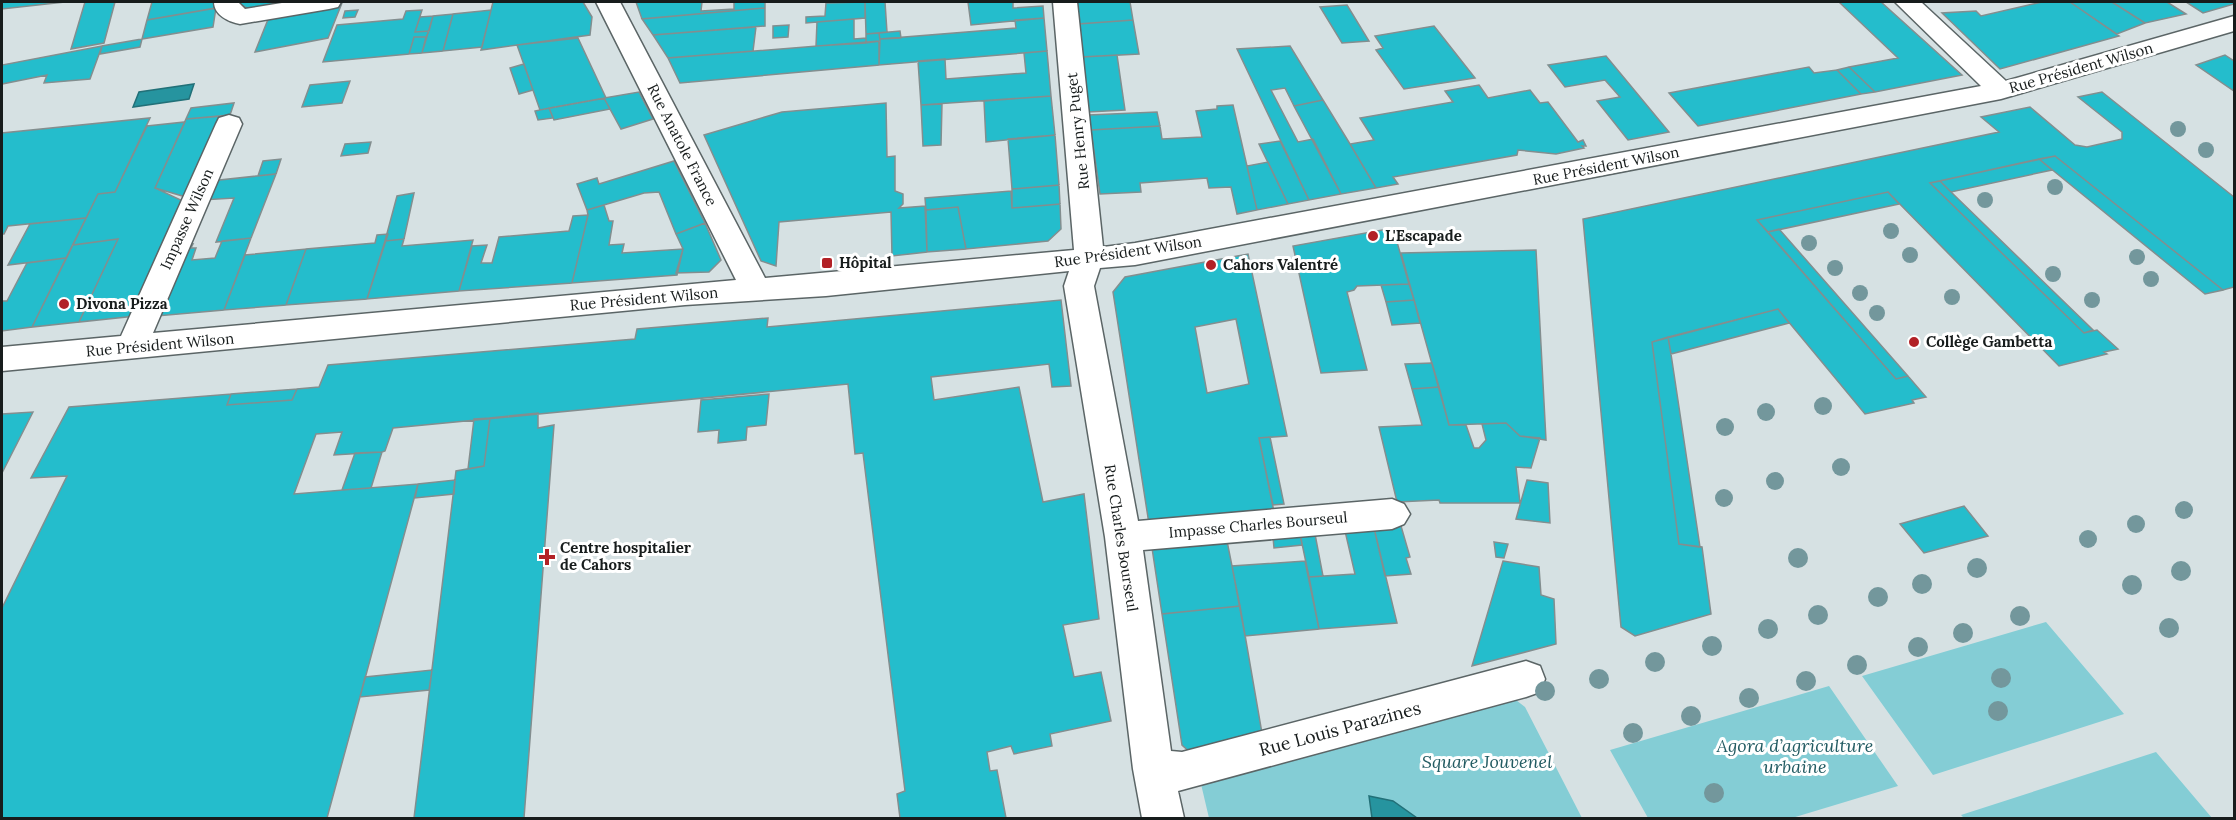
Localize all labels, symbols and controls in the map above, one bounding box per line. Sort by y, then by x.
street label: Rue Président Wilson [2007,38,2155,97]
street label: Rue Henry Puget [1062,71,1093,191]
street label: Rue Anatole France [643,80,721,209]
street label: Rue Président Wilson [1531,142,1681,189]
street label: Impasse Wilson [156,165,217,272]
place label: L'Escapade [1385,226,1462,245]
marker: L'Escapade [1366,229,1380,243]
street label: Rue Président Wilson [1053,232,1203,271]
place label: Hôpital [839,253,892,272]
place label: Cahors Valentré [1223,255,1338,274]
marker: Hôpital [820,256,834,270]
marker: Cahors Valentré [1204,258,1218,272]
street label: Rue Président Wilson [569,283,719,314]
place label: Divona Pizza [76,294,168,313]
marker: Divona Pizza [57,297,71,311]
street label: Rue Président Wilson [85,329,235,360]
place label: Collège Gambetta [1926,332,2052,351]
marker: Collège Gambetta [1907,335,1921,349]
street label: Rue Charles Bourseul [1100,463,1143,613]
street label: Impasse Charles Bourseul [1168,507,1348,542]
place label: Centre hospitalier de Cahors [560,538,692,574]
marker: Centre hospitalier de Cahors [538,548,556,566]
street label: Rue Louis Parazines [1256,696,1423,761]
park label: Agora d’agriculture urbaine [1716,734,1873,778]
park label: Square Jouvenel [1422,750,1552,773]

